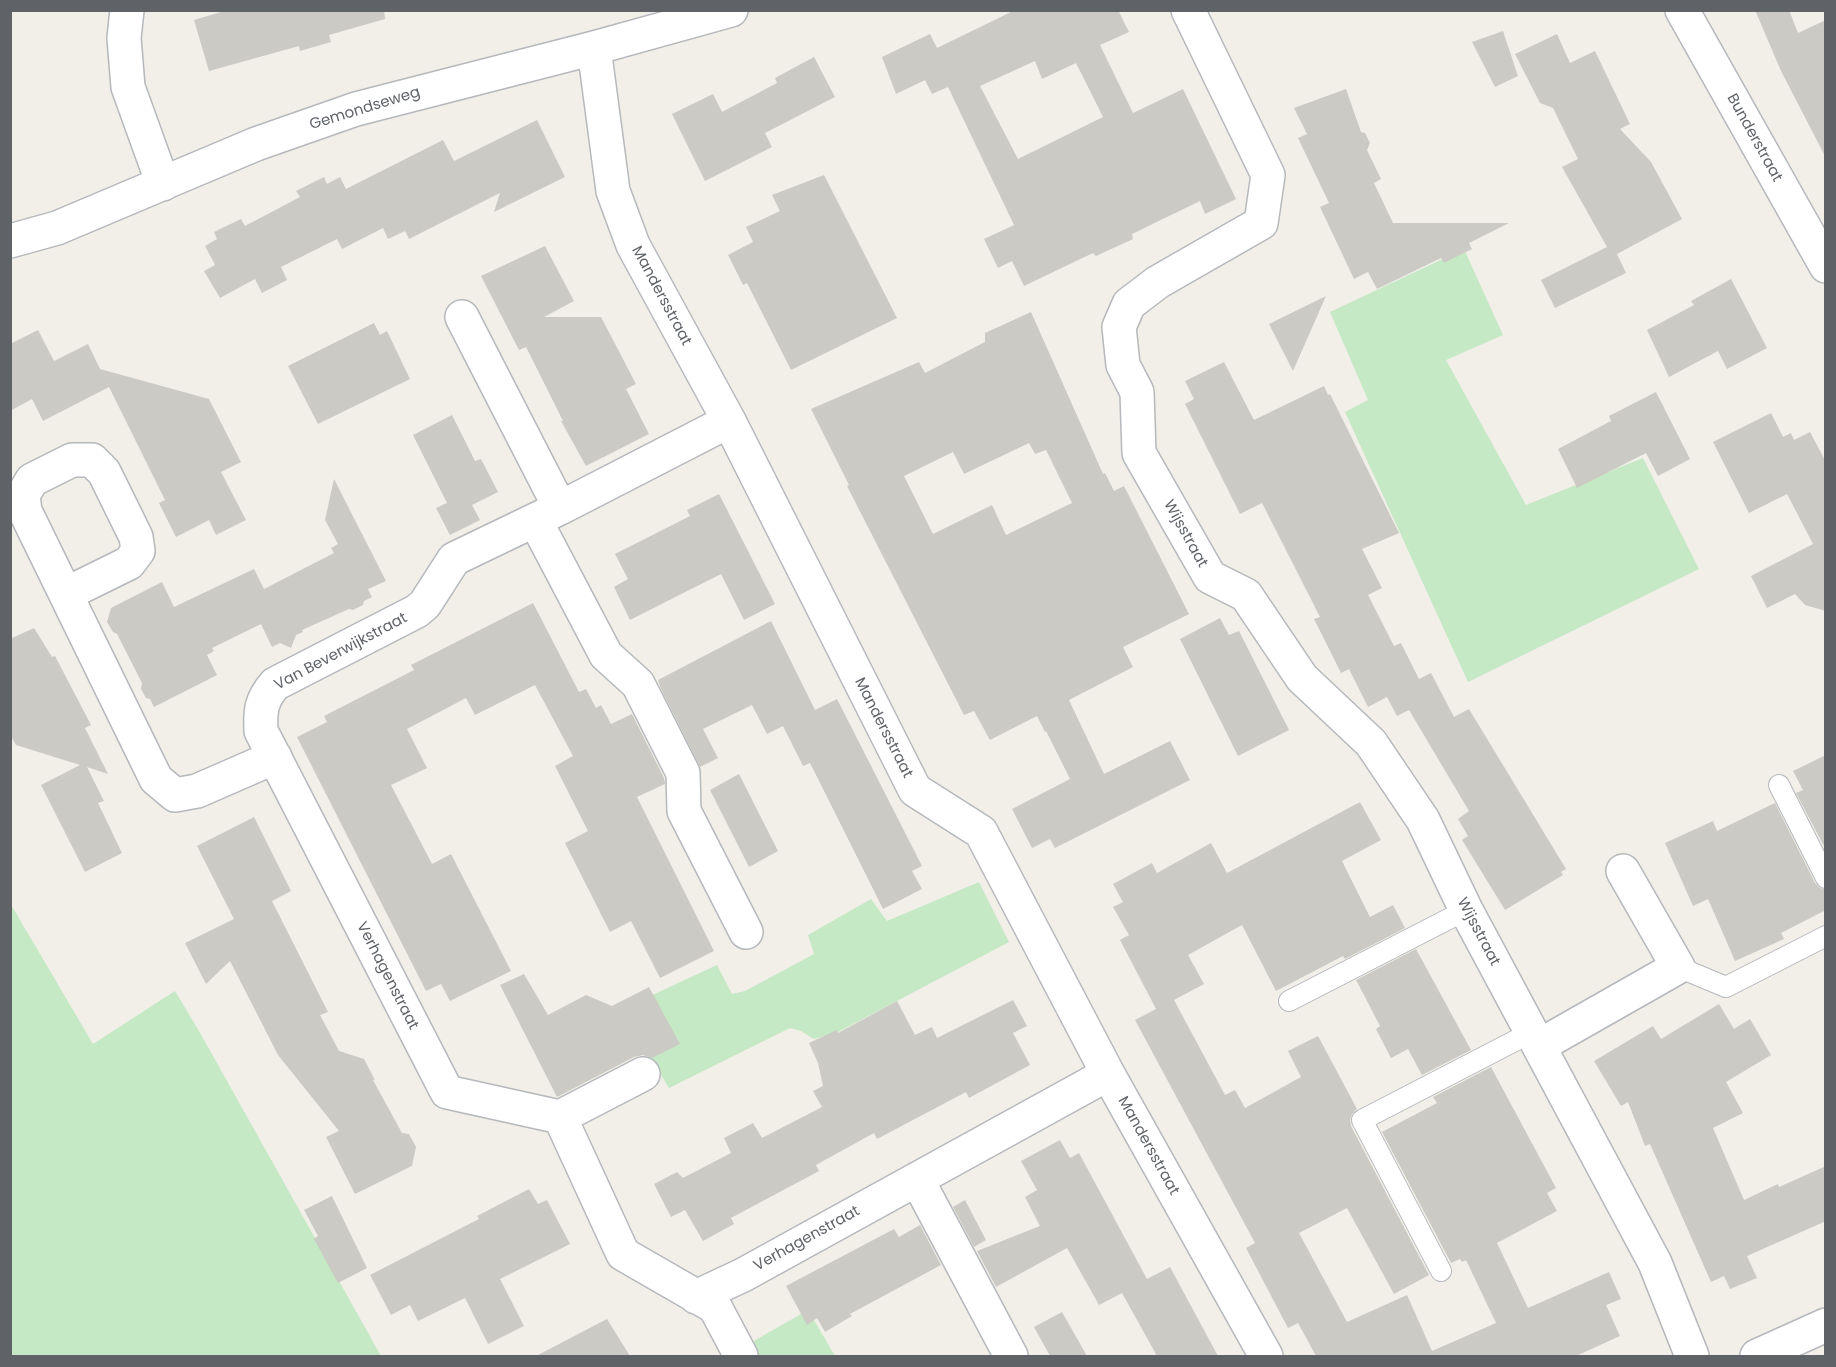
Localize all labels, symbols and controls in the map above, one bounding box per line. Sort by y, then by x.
street label: Gemondseweg [308,84,422,134]
street label: Bunderstraat [1722,91,1786,185]
street label: Mandersstraat [627,243,695,349]
street label: Wijsstraat [1159,497,1211,571]
street label: Van Beverwijkstraat [272,609,410,695]
street label: Mandersstraat [850,675,916,781]
street label: Wijsstraat [1453,895,1503,969]
street label: Verhagenstraat [352,919,422,1033]
street label: Mandersstraat [1113,1093,1183,1199]
street label: Verhagenstraat [751,1202,863,1276]

